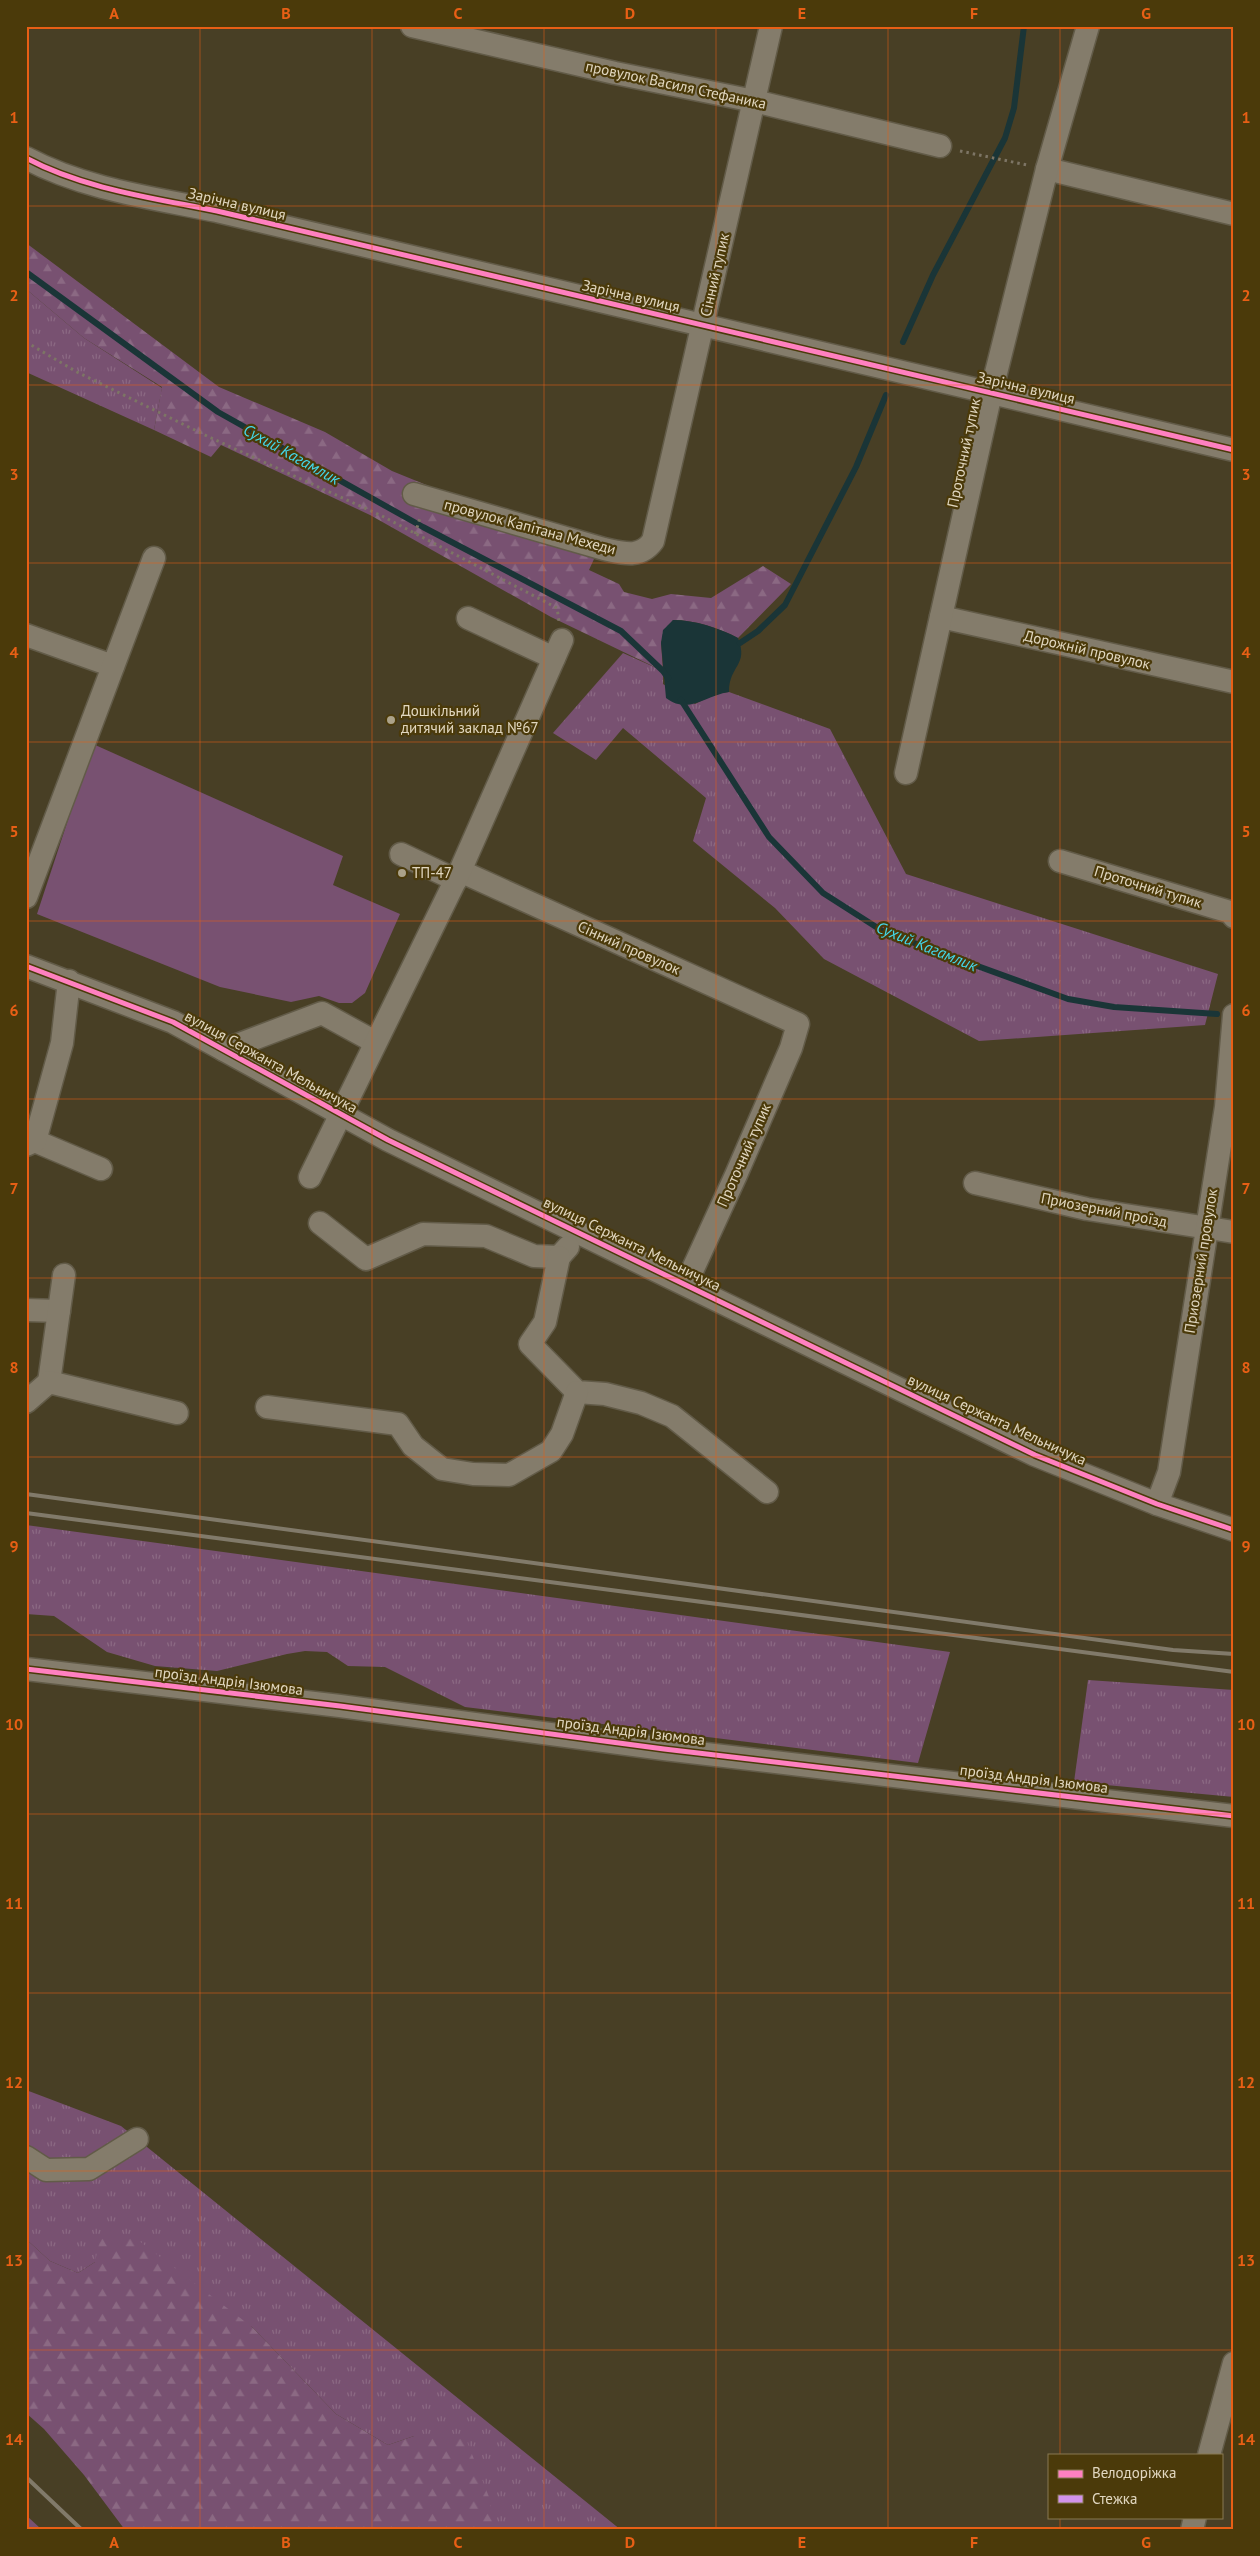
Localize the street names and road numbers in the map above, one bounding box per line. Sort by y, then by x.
street label: провулок Василя Стефаника [584,56,768,113]
street label: Зарічна вулиця [186,183,288,224]
street label: Сінний тупик [696,230,734,319]
street label: Зарічна вулиця [580,275,682,316]
street label: Зарічна вулиця [975,367,1077,408]
street label: Проточний тупик [943,396,985,509]
street label: провулок Капітана Мехеди [442,494,618,559]
street label: Дорожній провулок [1022,626,1153,673]
street label: Проточний тупик [1092,861,1205,912]
street label: Сінний провулок [575,916,684,979]
street label: вулиця Сержанта Мельничука [181,1006,361,1117]
street label: Проточний тупик [712,1099,775,1210]
street label: Приозерний провулок [1180,1186,1221,1335]
street label: Приозерний проїзд [1039,1188,1169,1231]
street label: вулиця Сержанта Мельничука [541,1192,724,1295]
street label: вулиця Сержанта Мельничука [905,1370,1089,1469]
street label: проїзд Андрія Ізюмова [154,1662,304,1699]
street label: проїзд Андрія Ізюмова [556,1712,706,1749]
street label: проїзд Андрія Ізюмова [959,1760,1109,1797]

